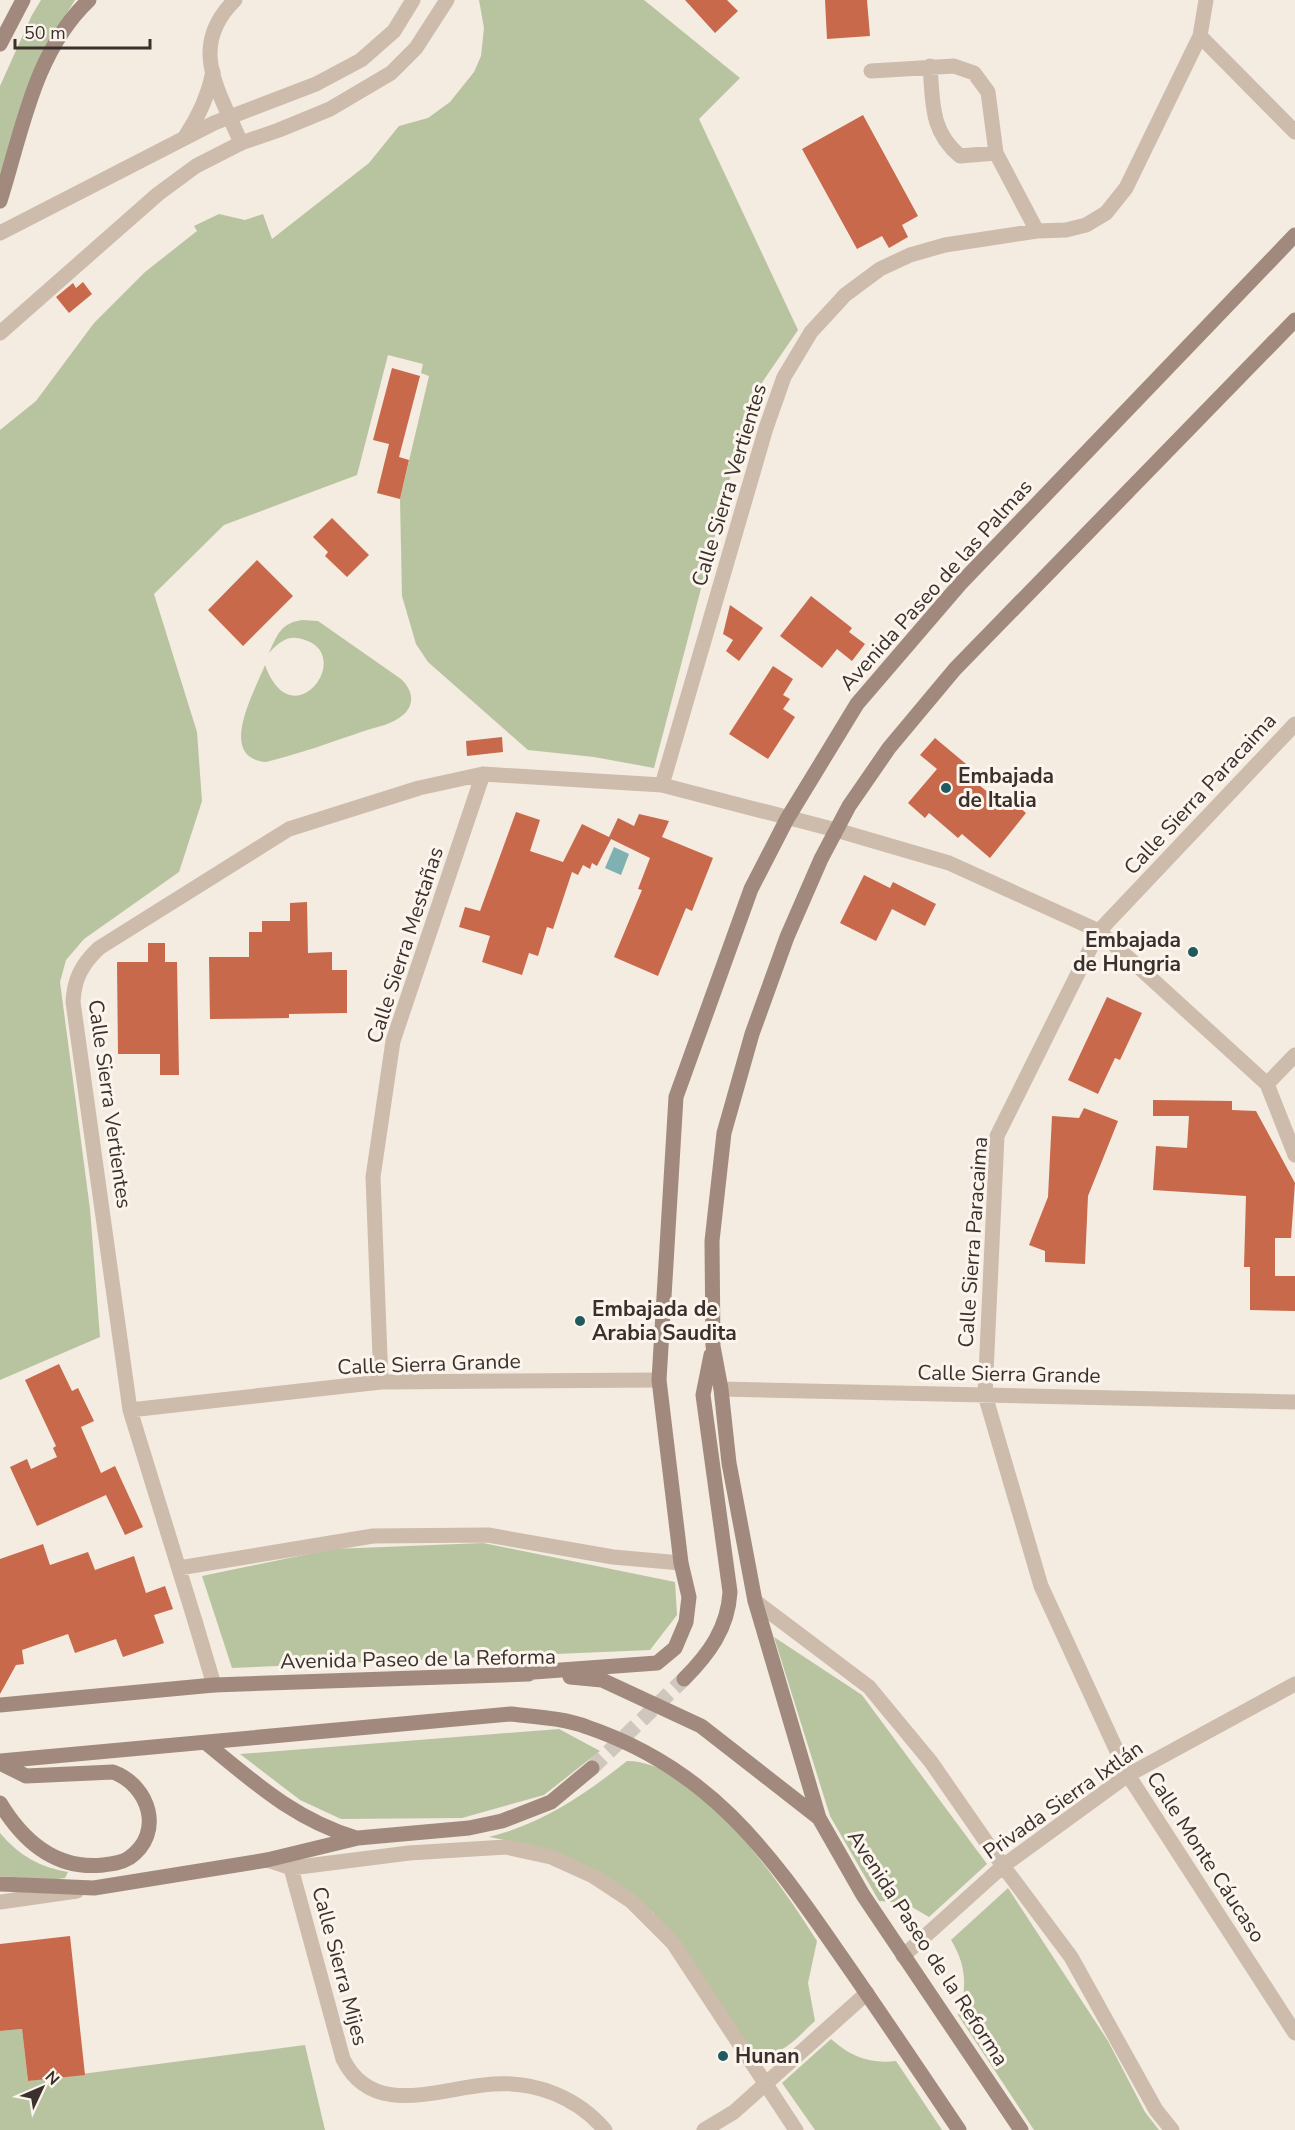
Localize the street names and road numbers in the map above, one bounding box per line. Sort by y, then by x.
street label: Calle Sierra Vertientes [685,380,773,590]
street label: Avenida Paseo de las Palmas [833,473,1039,697]
street label: Calle Sierra Paracaima [1118,707,1282,881]
street label: Calle Sierra Mestañas [360,843,450,1047]
street label: Calle Sierra Vertientes [81,998,139,1210]
street label: Calle Sierra Paracaima [952,1136,994,1348]
street label: Calle Sierra Grande [337,1347,521,1381]
street label: Calle Sierra Grande [917,1358,1101,1390]
street label: Avenida Paseo de la Reforma [280,1643,556,1675]
street label: Privada Sierra Ixtlán [977,1734,1149,1866]
street label: Calle Monte Cáucaso [1140,1766,1272,1948]
street label: Avenida Paseo de la Reforma [841,1825,1015,2071]
street label: Calle Sierra Mijes [305,1884,375,2048]

